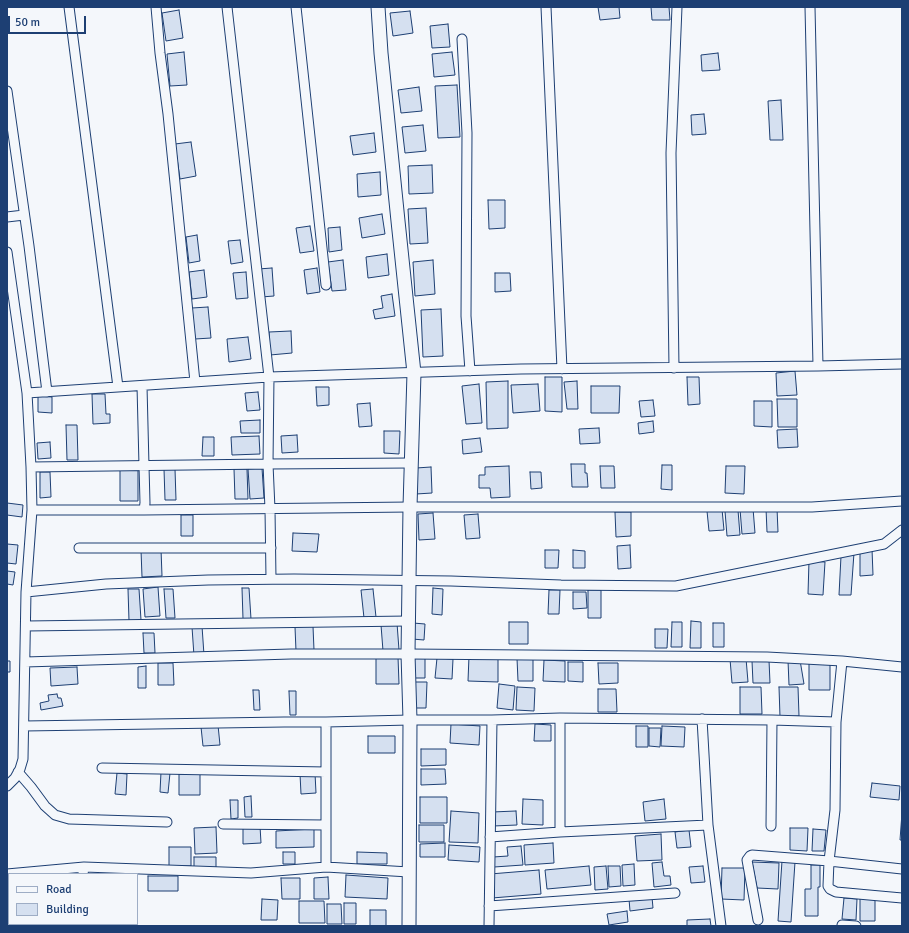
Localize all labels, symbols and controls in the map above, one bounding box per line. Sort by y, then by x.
scale bar [10,8,88,34]
text: 50 m [15,15,40,30]
legend [8,873,138,925]
text: Road [46,882,72,897]
text: Building [46,902,89,917]

